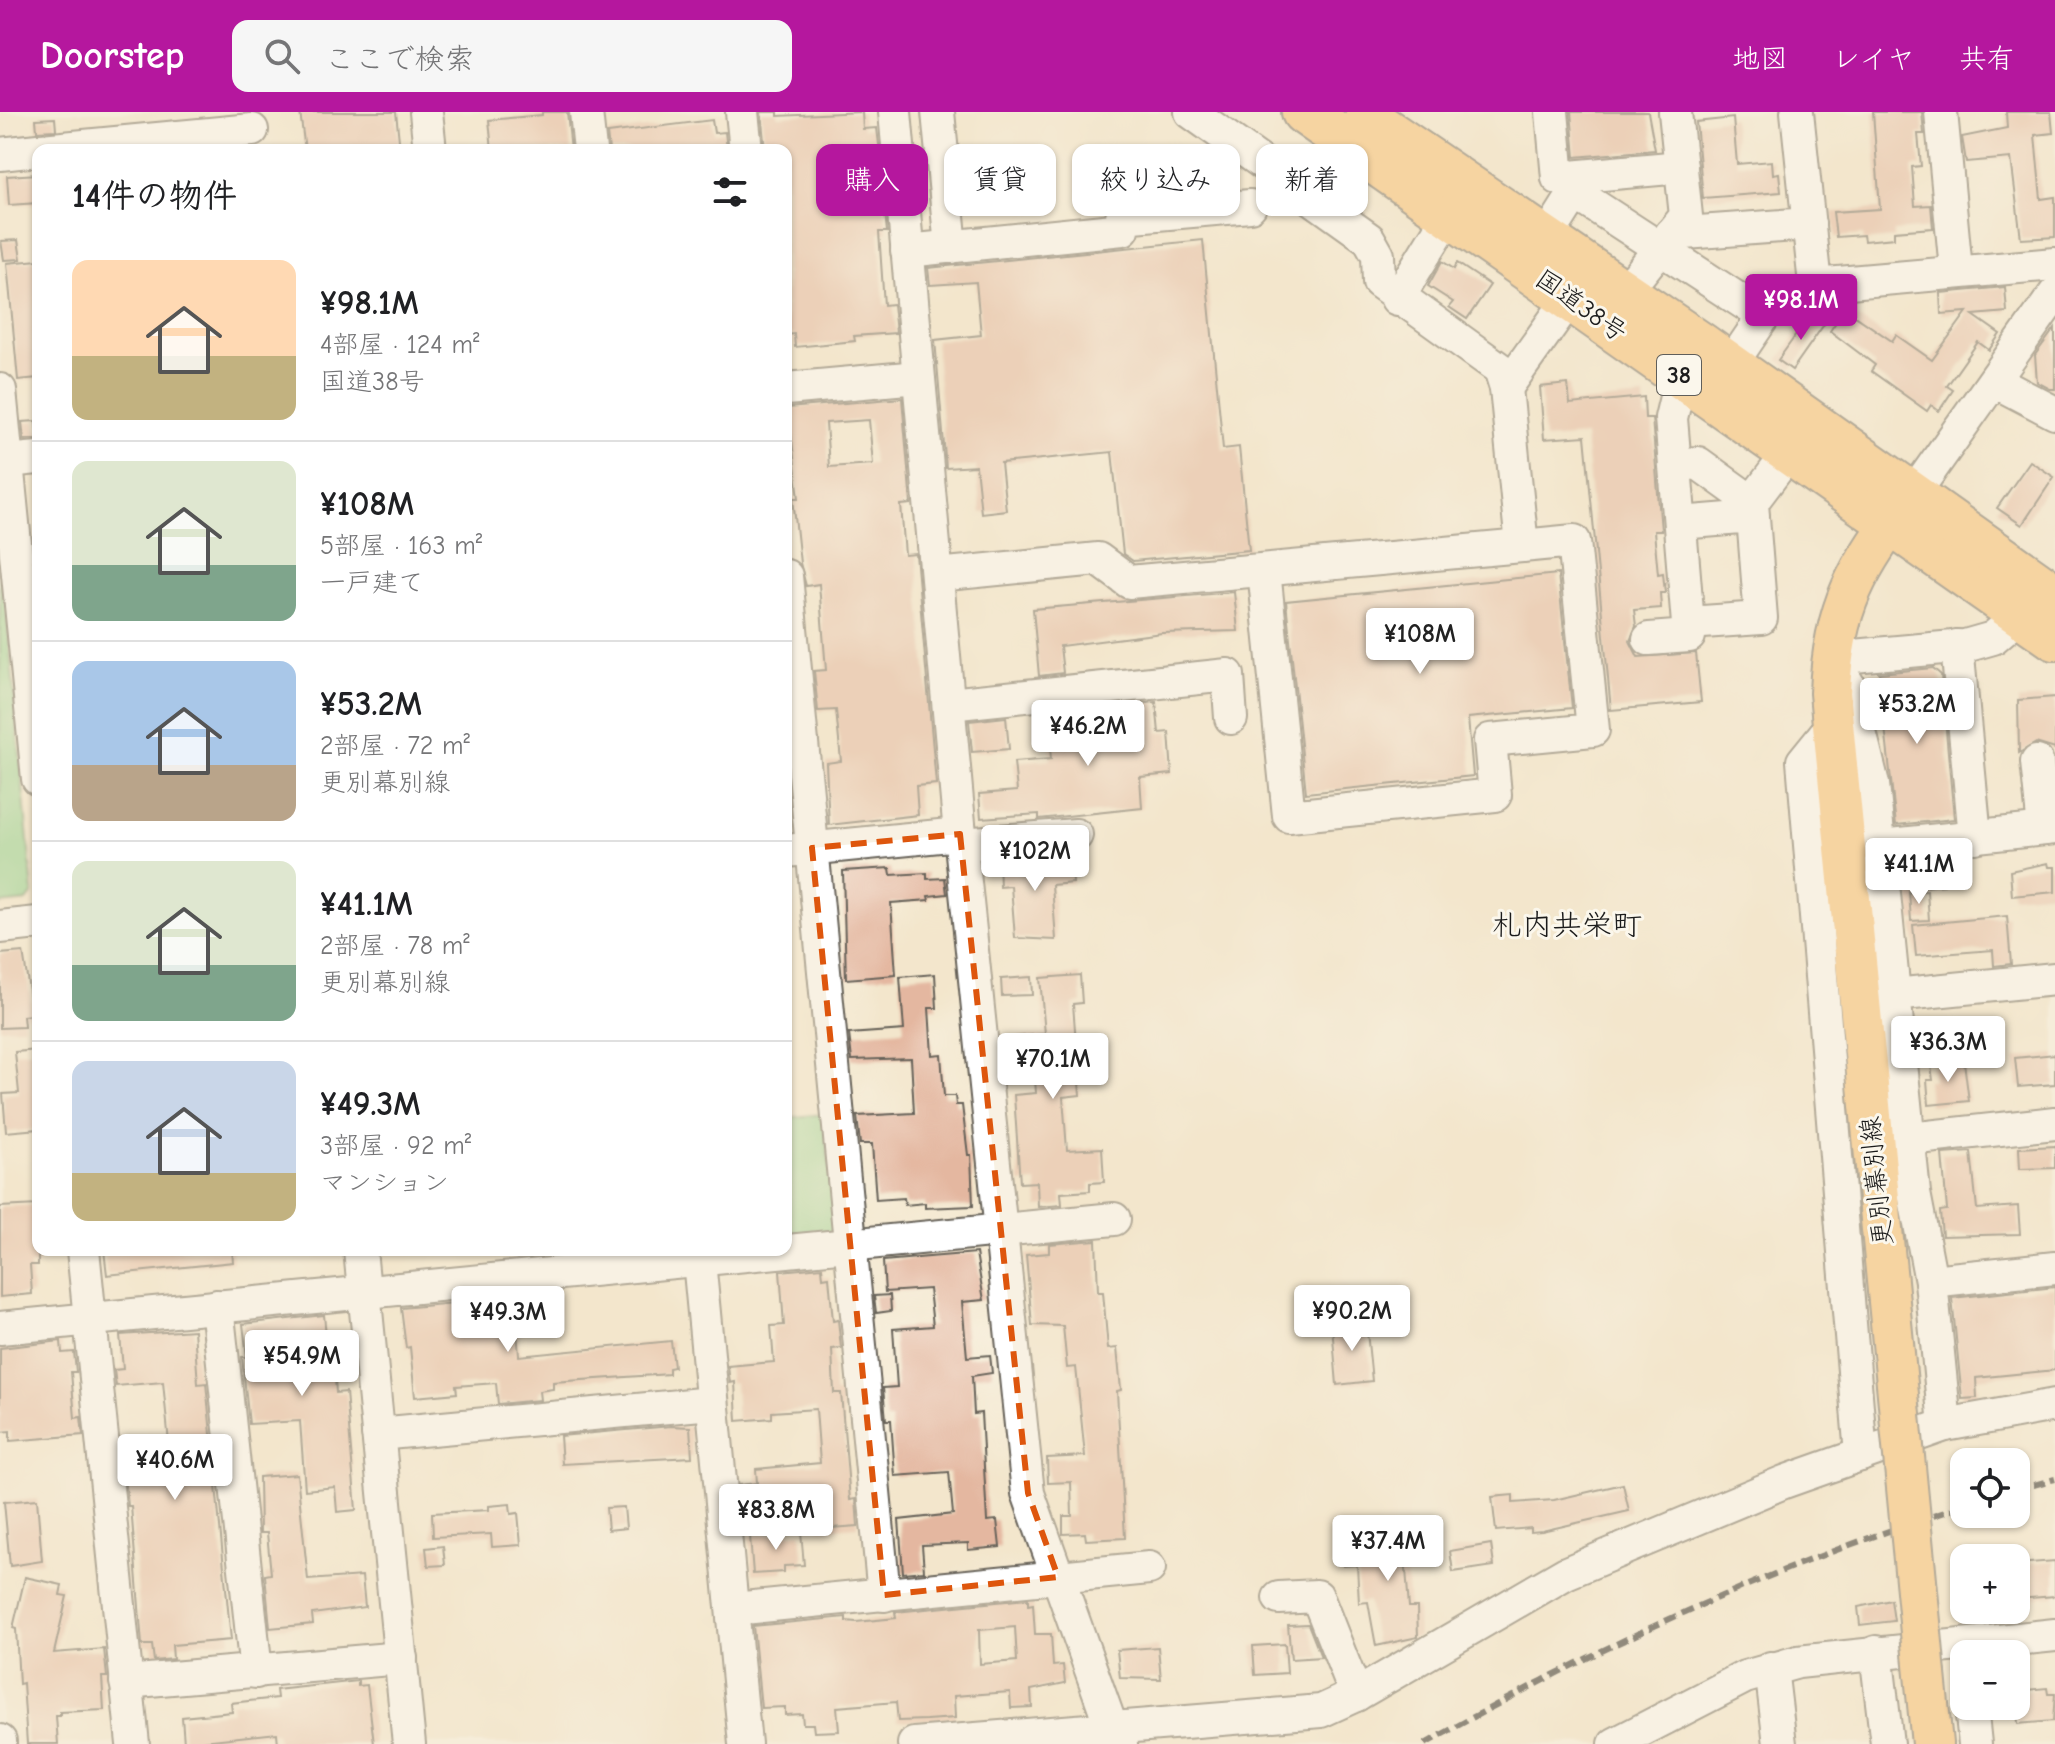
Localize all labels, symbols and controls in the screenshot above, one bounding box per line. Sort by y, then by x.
search box [232,20,792,92]
text: Doorstep [40,34,184,78]
icon: search [260,34,304,78]
text: ここで検索 [324,42,474,77]
text: 地図 [1732,43,1788,75]
text: レイヤ [1832,43,1915,75]
text: 共有 [1959,43,2015,75]
chip: 購入 [816,144,928,216]
chip: 賃貸 [944,144,1056,216]
chip: 絞り込み [1072,144,1240,216]
chip: 新着 [1256,144,1368,216]
icon: filters [708,170,752,214]
text: 14件の物件 [72,176,237,216]
street label: 国道38号 [1530,264,1632,348]
pin: ¥98.1M [1736,274,1866,342]
text: ¥98.1M [320,283,419,323]
text: ¥98.1M [1763,285,1839,315]
icon: home [136,292,232,388]
text: 4部屋 · 124 m² [320,330,480,360]
road number: 38 [1657,355,1701,395]
text: 国道38号 [320,367,425,397]
text: ¥108M [320,484,414,524]
icon: home [136,493,232,589]
text: 5部屋 · 163 m² [320,531,482,561]
text: 一戸建て [320,568,424,598]
pin: ¥108M [1364,608,1476,676]
text: ¥108M [1384,619,1456,649]
pin: ¥53.2M [1852,678,1982,746]
text: ¥53.2M [320,684,422,724]
text: ¥53.2M [1878,689,1956,719]
icon: home [136,693,232,789]
pin: ¥46.2M [1023,700,1153,768]
text: ¥46.2M [1049,711,1127,741]
text: 2部屋 · 72 m² [320,731,470,761]
text: 更別幕別線 [320,768,450,798]
pin: ¥102M [979,825,1091,893]
text: ¥102M [999,836,1071,866]
pin: ¥41.1M [1854,838,1984,906]
text: ¥41.1M [1883,849,1955,879]
text: ¥41.1M [320,884,413,924]
icon: home [136,893,232,989]
district label: 札内共栄町 [1492,908,1642,943]
text: 2部屋 · 78 m² [320,931,470,961]
text: 更別幕別線 [320,968,450,998]
pin: ¥36.3M [1883,1016,2013,1084]
text: ¥36.3M [1909,1027,1987,1057]
pin: ¥70.1M [988,1033,1118,1101]
text: ¥70.1M [1015,1044,1091,1074]
text: ¥49.3M [320,1084,421,1124]
icon: home [136,1093,232,1189]
street label: 更別幕別線 [1855,1115,1899,1247]
text: 3部屋 · 92 m² [320,1131,471,1161]
text: マンション [320,1168,449,1198]
pin: ¥90.2M [1287,1285,1417,1353]
pin: ¥49.3M [443,1286,573,1354]
text: ¥90.2M [1312,1296,1392,1326]
text: ¥49.3M [469,1297,547,1327]
pin: ¥54.9M [237,1330,367,1398]
text: ¥54.9M [263,1341,341,1371]
pin: ¥40.6M [110,1434,240,1502]
text: ¥40.6M [135,1445,215,1475]
map controls [1950,1448,2030,1720]
button: locate [1950,1448,2030,1528]
pin: ¥83.8M [711,1484,841,1552]
text: ¥83.8M [737,1495,815,1525]
pin: ¥37.4M [1323,1515,1453,1583]
text: ¥37.4M [1350,1526,1426,1556]
button: + [1950,1544,2030,1624]
button: − [1950,1640,2030,1720]

